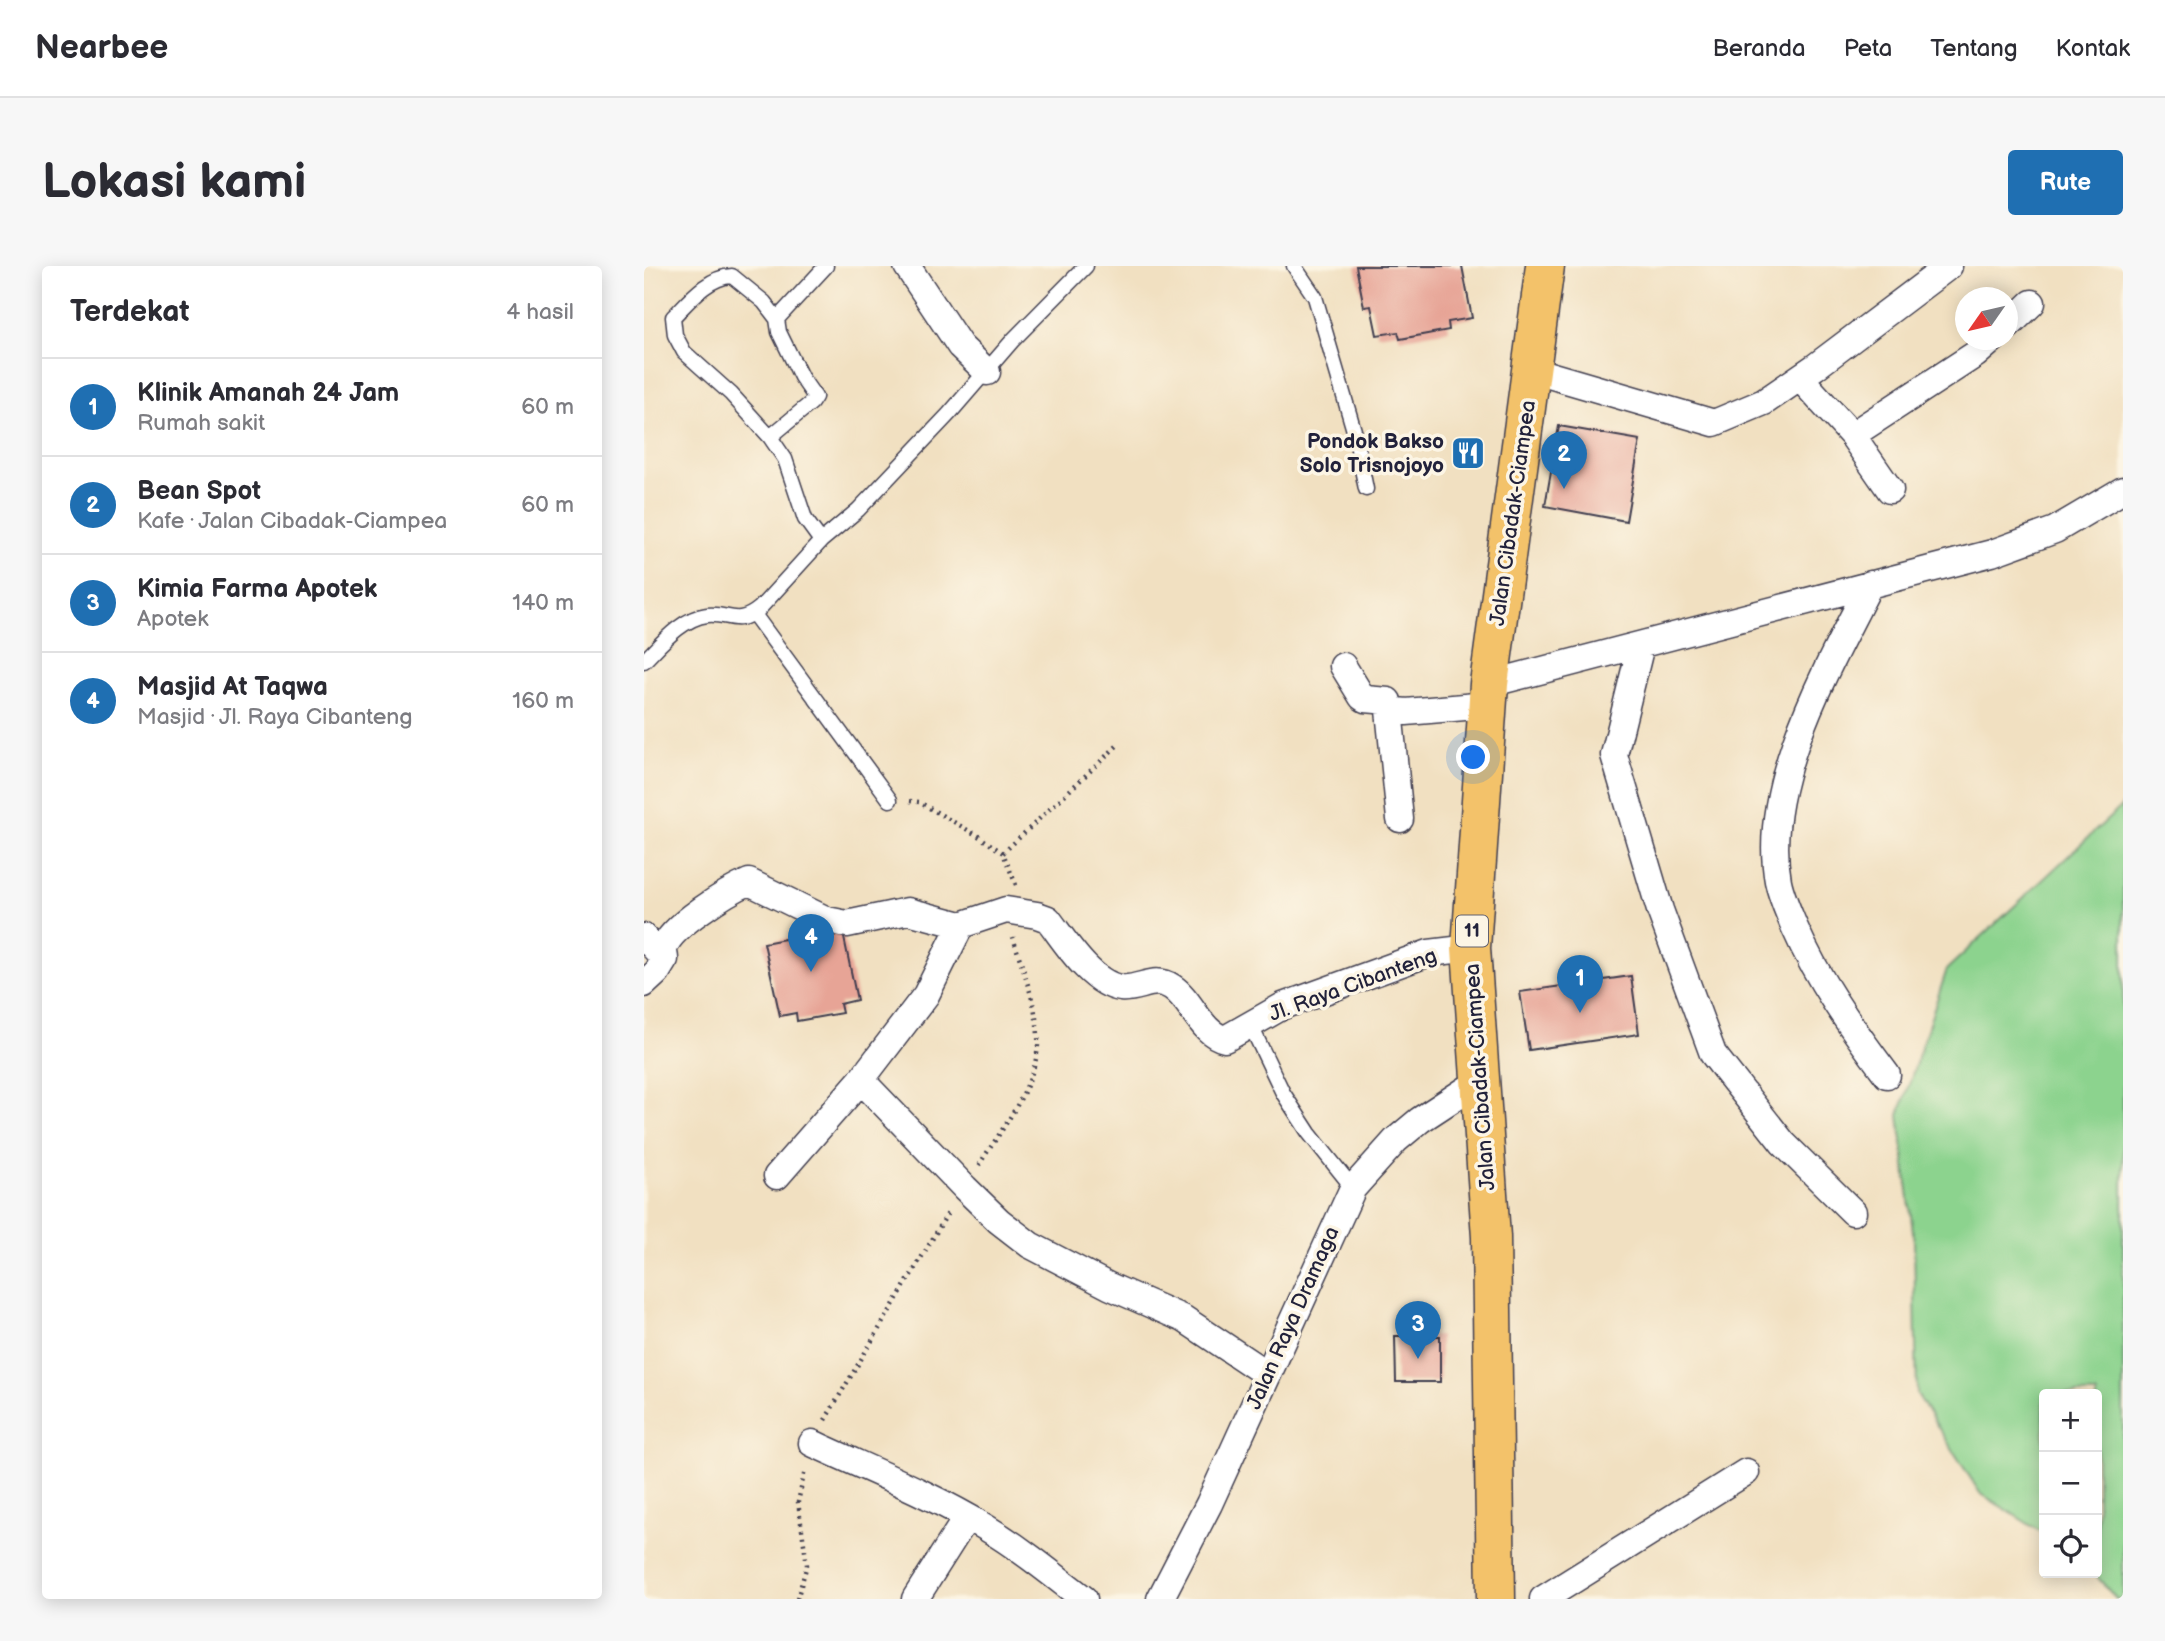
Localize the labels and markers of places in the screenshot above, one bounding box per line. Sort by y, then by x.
place label: Pondok Bakso Solo Trisnojoyo [1300,429,1444,478]
pin: 2 [1541,431,1587,489]
restaurant icon: Pondok Bakso Solo Trisnojoyo [1449,434,1487,472]
pin: 4 [788,914,834,972]
pin: 1 [1557,955,1603,1013]
pin: 3 [1395,1301,1441,1359]

